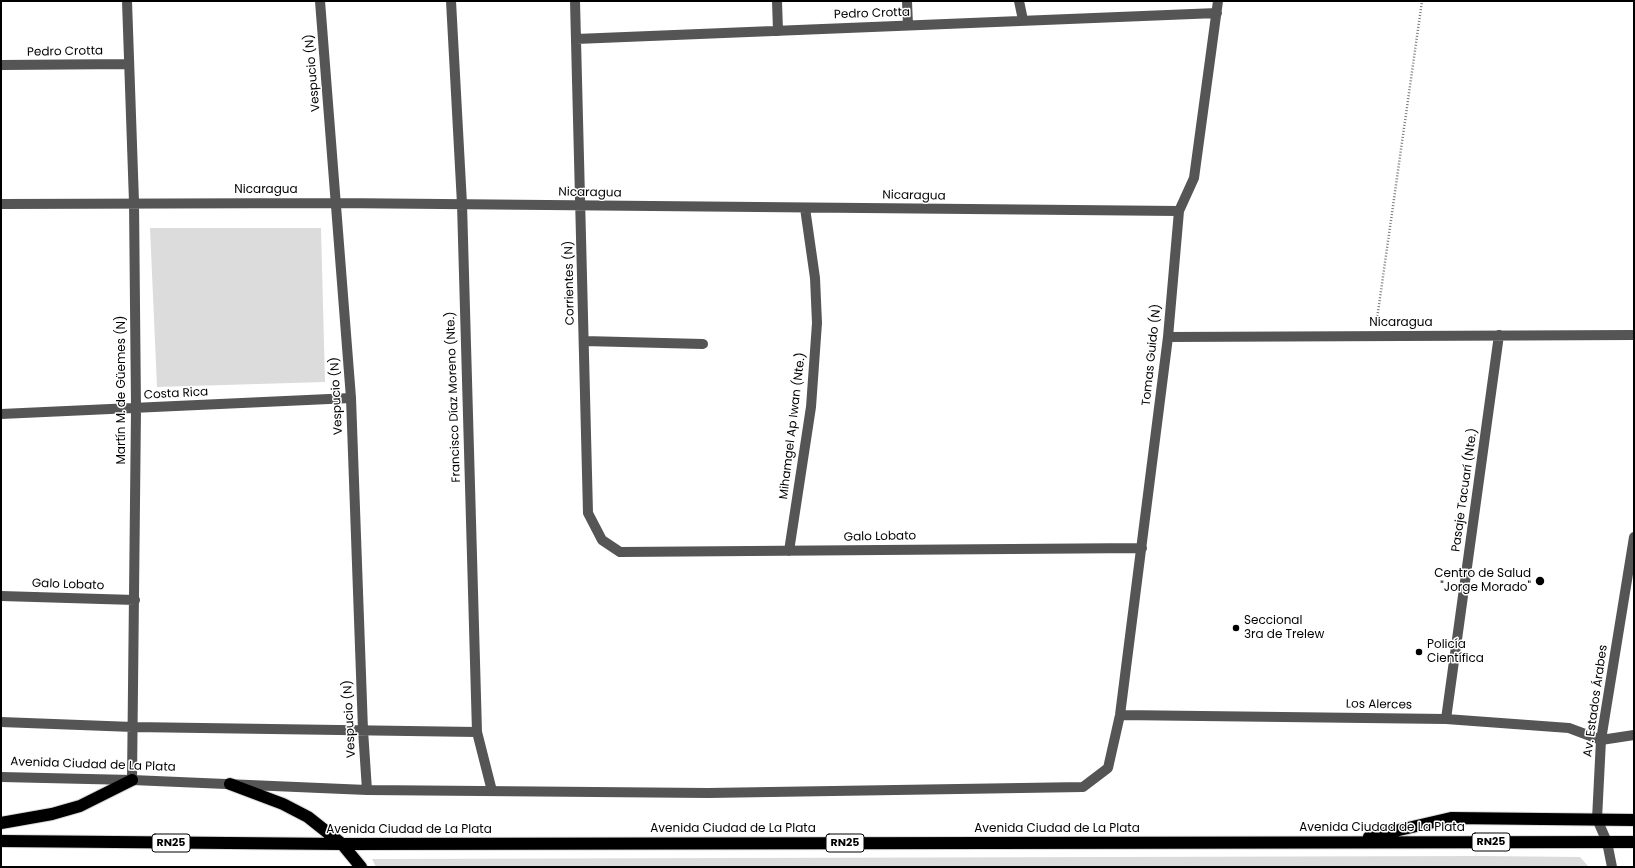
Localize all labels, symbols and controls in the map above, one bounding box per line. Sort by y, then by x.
street label: Pedro Crotta [834,5,910,23]
street label: Vespucio (N) [302,33,324,113]
street label: Pedro Crotta [27,44,103,60]
street label: Nicaragua [234,183,298,197]
street label: Nicaragua [558,185,622,201]
street label: Nicaragua [882,188,946,204]
street label: Corrientes (N) [562,241,578,325]
street label: Tomas Guido (N) [1139,303,1165,407]
street label: Francisco Díaz Moreno (Nte.) [444,311,464,483]
street label: Martín M. de Güemes (N) [115,316,129,464]
street label: Nicaragua [1369,316,1433,330]
street label: Mihamgel Ap Iwan (Nte.) [777,352,809,500]
street label: Vespucio (N) [328,357,346,435]
street label: Costa Rica [143,385,209,403]
street label: Pasaje Tacuarí (Nte.) [1449,427,1481,553]
street label: Galo Lobato [844,529,916,545]
place label: Centro de Salud "Jorge Morado" [1434,567,1531,595]
marker: Centro de Salud "Jorge Morado" [1534,575,1546,587]
street label: Galo Lobato [32,577,104,593]
place label: Seccional 3ra de Trelew [1244,614,1324,642]
marker: Seccional 3ra de Trelew [1231,623,1241,633]
place label: Policía Científica [1427,638,1484,666]
street label: Av. Estados Árabes [1581,644,1611,758]
marker: Policía Científica [1414,647,1424,657]
street label: Vespucio (N) [341,680,359,758]
street label: Los Alerces [1346,697,1412,713]
street label: Avenida Ciudad de La Plata [10,755,176,775]
street label: Avenida Ciudad de La Plata [1299,821,1465,835]
street label: Avenida Ciudad de La Plata [650,822,816,836]
street label: Avenida Ciudad de La Plata [974,822,1140,836]
street label: Avenida Ciudad de La Plata [326,823,492,837]
road number: RN25 [1472,833,1510,851]
road number: RN25 [152,834,190,852]
road number: RN25 [826,834,864,852]

